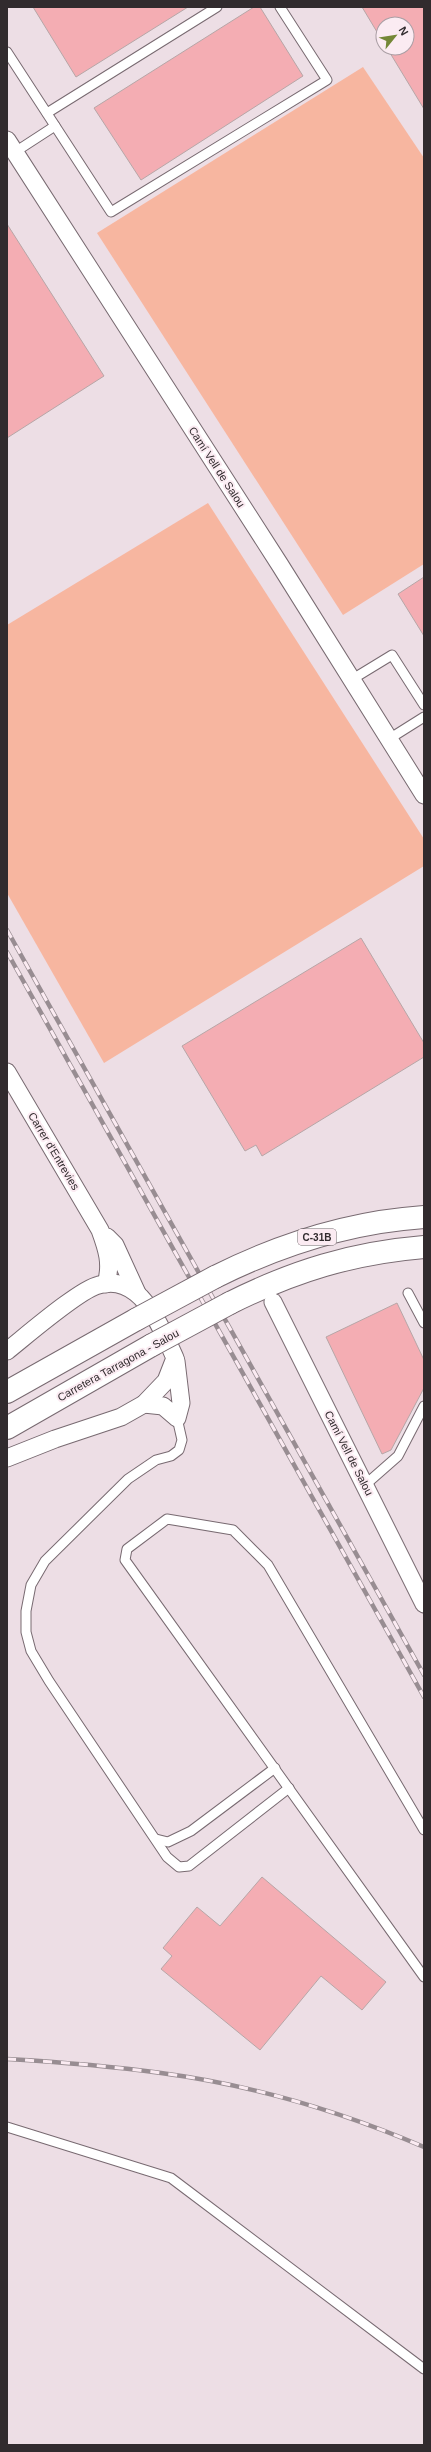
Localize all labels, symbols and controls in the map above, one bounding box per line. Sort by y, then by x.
north arrow [375,16,415,56]
text: N [396,25,411,37]
street label: Camí Vell de Salou [186,424,248,510]
street label: Carrer d'Entrevies [26,1110,82,1192]
road number: C-31B [298,1229,336,1245]
street label: Carretera Tarragona - Salou [55,1327,181,1403]
street label: Camí Vell de Salou [322,1409,376,1497]

